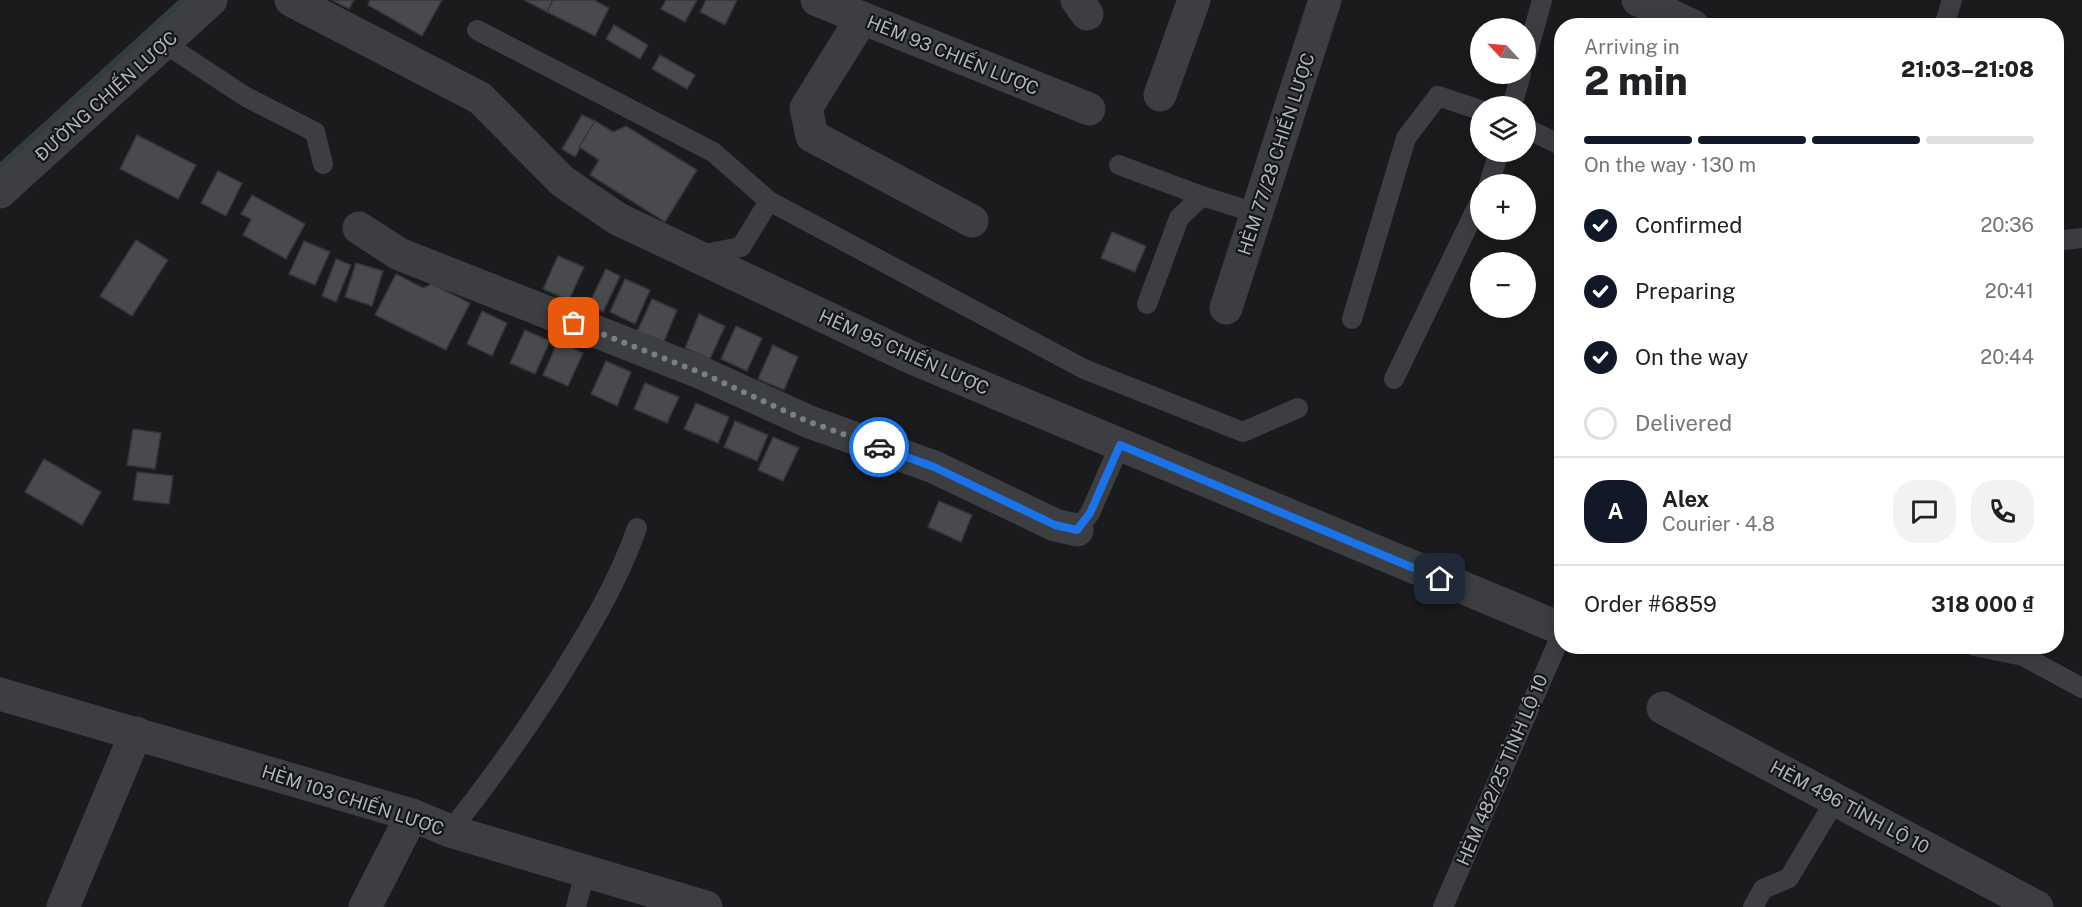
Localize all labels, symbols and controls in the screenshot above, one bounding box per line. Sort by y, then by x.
street label: HẺM 93 CHIẾN LƯỢC [864,8,1043,99]
north arrow [1470,18,1536,84]
map controls [1470,18,1536,318]
street label: ĐƯỜNG CHIẾN LƯỢC [29,24,181,165]
text: Arriving in [1584,35,1679,59]
street label: HẺM 77/28 CHIẾN LƯỢC [1230,49,1319,258]
text: 21:03–21:08 [1901,56,2034,82]
text: 2 min [1584,58,1688,104]
button: layers [1470,96,1536,162]
text: On the way · 130 m [1584,153,1756,177]
button: + [1470,174,1536,240]
icon: check [1584,209,1617,242]
text: Confirmed [1635,212,1742,238]
text: 20:36 [1980,213,2034,237]
button: − [1470,252,1536,318]
icon: check [1584,275,1617,308]
text: Preparing [1635,278,1736,304]
text: 20:41 [1985,279,2034,303]
pin [548,297,599,348]
street label: HẺM 95 CHIẾN LƯỢC [816,302,993,399]
icon: bag [557,306,590,339]
icon: check [1584,341,1617,374]
text: On the way [1635,344,1748,370]
text: 20:44 [1980,345,2034,369]
text: Delivered [1635,410,1732,436]
courier [849,417,909,477]
icon: car [863,431,896,464]
button: chat [1893,480,1956,543]
button: phone [1971,480,2034,543]
text: Alex [1662,486,1709,512]
text: A [1608,498,1623,524]
text: Courier · 4.8 [1662,512,1775,536]
pin [1414,553,1465,604]
icon: home [1423,562,1456,595]
text: Order #6859 [1584,591,1717,617]
text: 318 000 ₫ [1931,591,2034,617]
street label: HẺM 482/25 TỈNH LỘ 10 [1450,671,1552,869]
street label: HẺM 496 TỈNH LỘ 10 [1767,754,1934,858]
street label: HẺM 103 CHIẾN LƯỢC [259,758,448,839]

